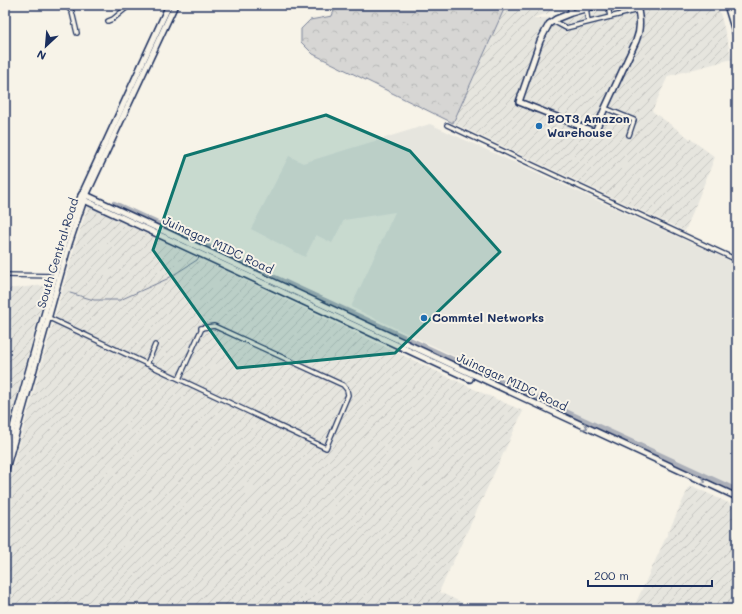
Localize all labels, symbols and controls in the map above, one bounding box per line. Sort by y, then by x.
north arrow [26,26,66,66]
text: N [34,47,48,64]
place label: BOT3 Amazon Warehouse [547,110,630,140]
marker: BOT3 Amazon Warehouse [534,121,544,131]
street label: South Central Road [33,195,82,310]
street label: Juinagar MIDC Road [160,211,277,277]
place label: Commtel Networks [432,309,544,325]
marker: Commtel Networks [419,313,429,323]
street label: Juinagar MIDC Road [454,348,571,414]
one-way arrow [581,422,588,430]
one-way arrow [699,476,706,484]
scale bar [588,562,712,588]
text: 200 m [594,567,629,583]

